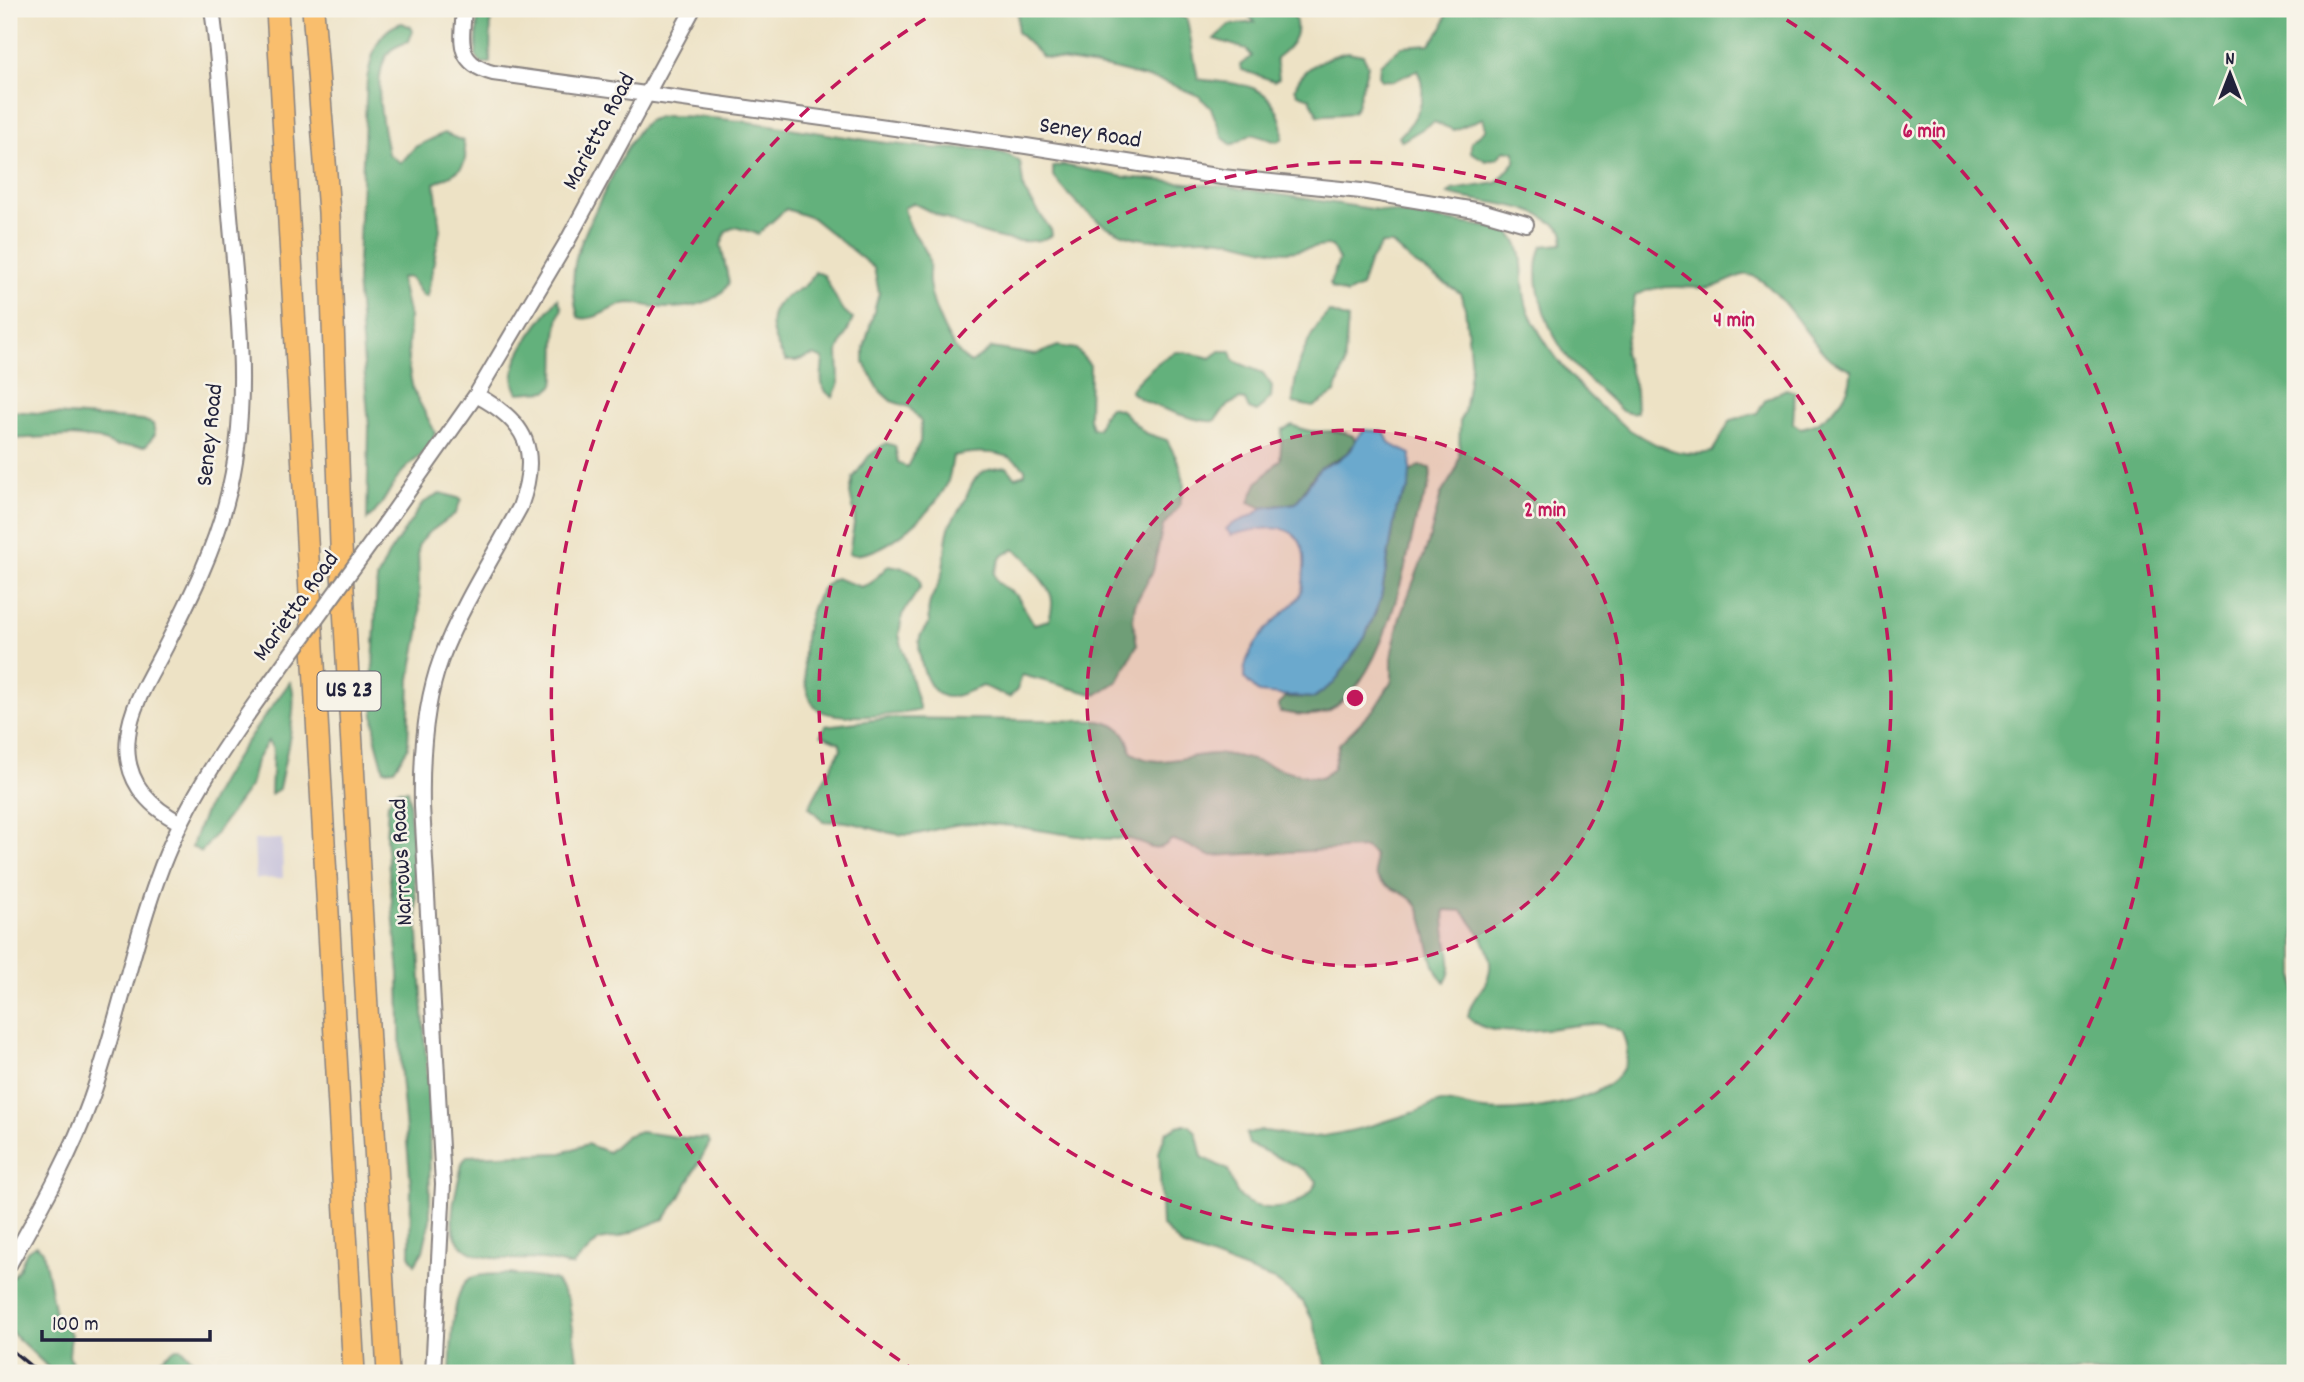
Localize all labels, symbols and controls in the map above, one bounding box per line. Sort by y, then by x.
north arrow [2196,38,2266,108]
text: N [2225,47,2235,74]
street label: Marietta Road [555,67,645,197]
street label: Seney Road [1037,109,1143,159]
text: 6 min [1902,118,1946,148]
text: 4 min [1713,307,1755,337]
street label: Seney Road [189,382,233,488]
text: 2 min [1524,497,1566,527]
street label: Marietta Road [245,545,349,669]
road number: US 23 [318,671,380,710]
centre of rings [1343,686,1367,710]
street label: Narrows Road [383,797,423,927]
scale bar [42,1298,210,1342]
text: 100 m [52,1311,99,1341]

